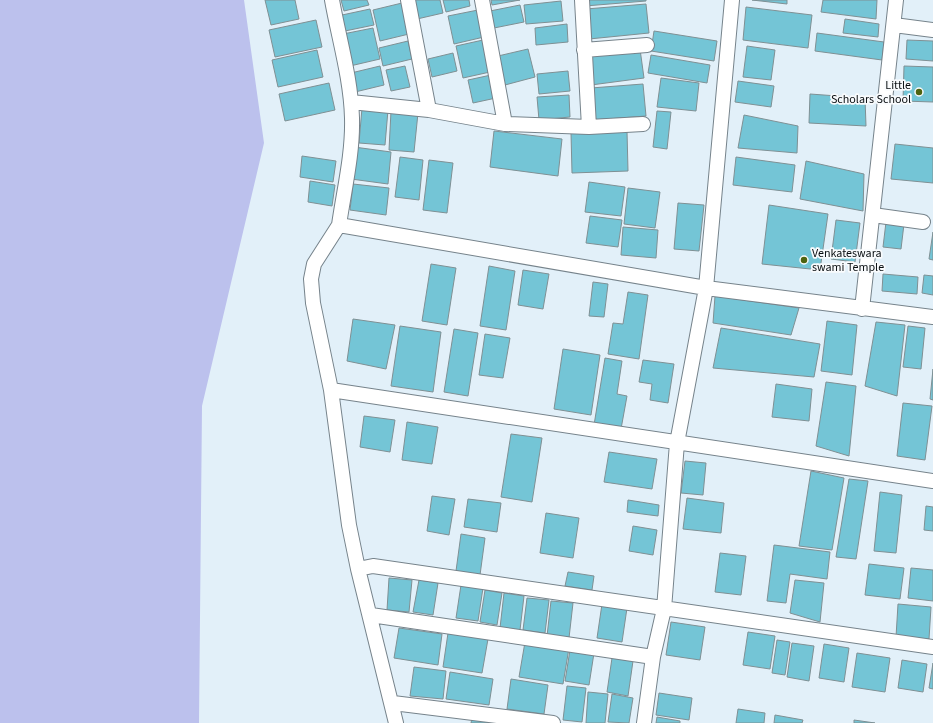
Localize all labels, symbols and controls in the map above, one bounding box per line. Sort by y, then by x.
place label: Little Scholars School [831,77,911,108]
marker: Little Scholars School [914,87,924,97]
place label: Venkateswara swami Temple [812,245,884,276]
marker: Venkateswara swami Temple [799,255,809,265]

